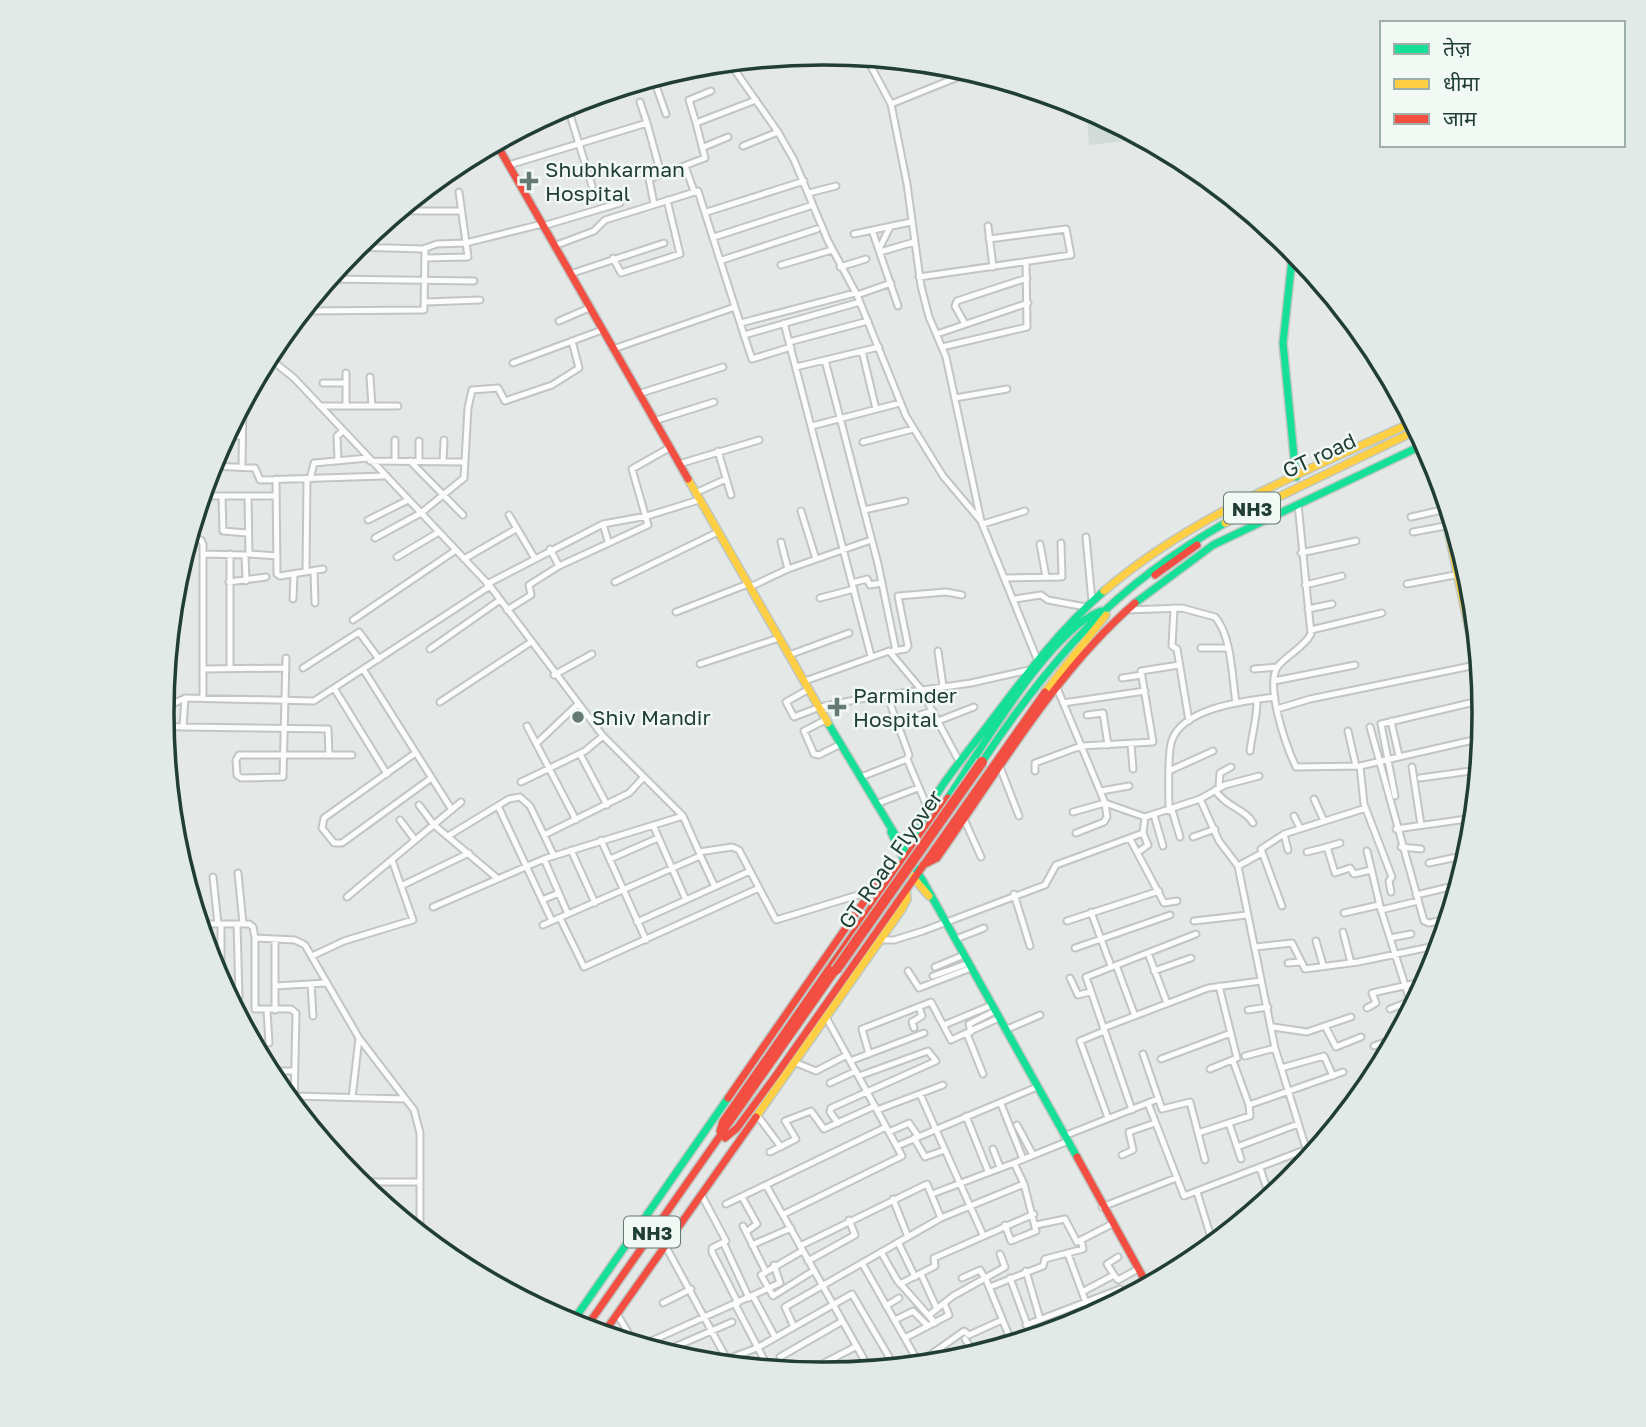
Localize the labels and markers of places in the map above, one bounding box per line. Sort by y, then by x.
place label: Shubhkarman Hospital [545,156,685,206]
marker: Shubhkarman Hospital [519,171,539,191]
place label: Parminder Hospital [853,682,957,732]
marker: Parminder Hospital [827,697,847,717]
place label: Shiv Mandir [592,704,711,730]
marker: Shiv Mandir [570,709,586,725]

